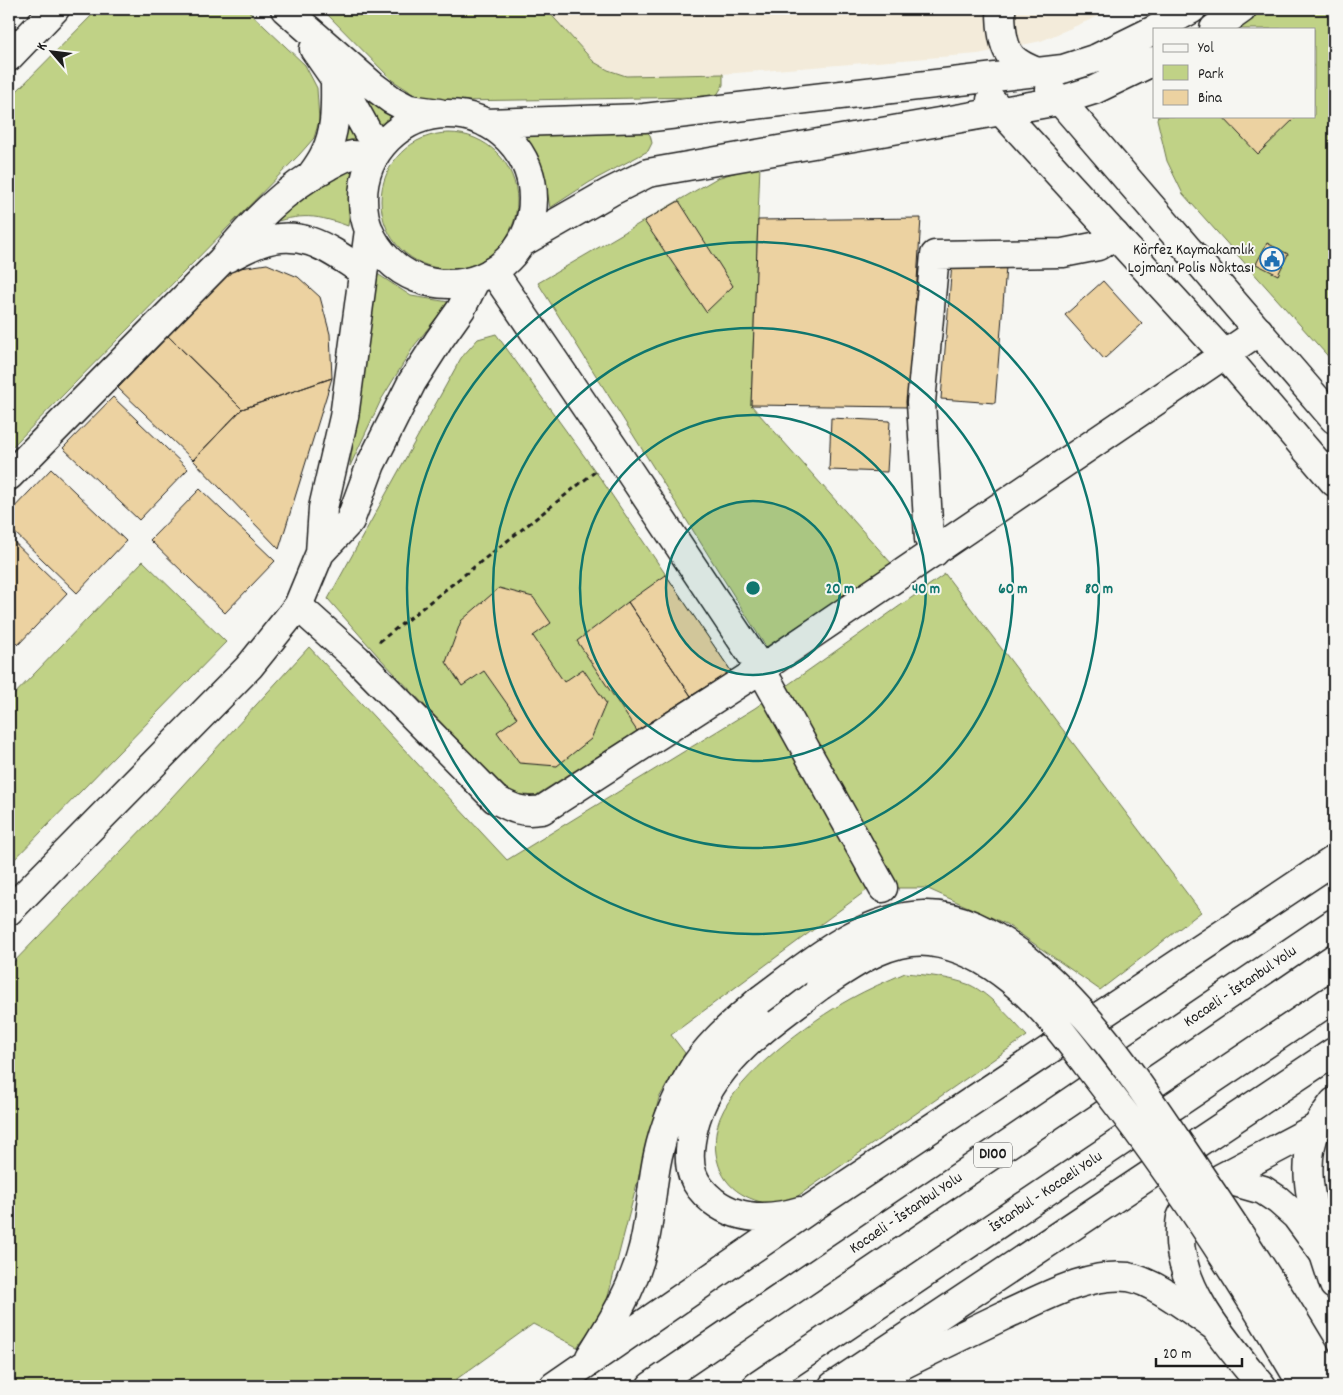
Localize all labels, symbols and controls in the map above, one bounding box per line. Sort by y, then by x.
north arrow [28,28,78,78]
legend [1153,28,1316,118]
text: Yol [1198,38,1214,60]
text: K [32,39,53,54]
text: Park [1198,64,1224,86]
text: Bina [1198,88,1223,110]
place label: Körfez Kaymakamlık Lojmanı Polis Noktası [1127,239,1254,280]
public building icon: Körfez Kaymakamlık Lojmanı Polis Noktası [1259,246,1285,272]
centre of rings [744,579,762,597]
text: 20 m [826,579,854,601]
text: 40 m [912,579,940,601]
text: 60 m [998,579,1028,601]
text: 80 m [1085,579,1113,601]
street label: Kocaeli - İstanbul Yolu [1179,940,1302,1033]
road number: D100 [974,1142,1012,1168]
street label: İstanbul - Kocaeli Yolu [985,1145,1107,1238]
street label: Kocaeli - İstanbul Yolu [845,1167,967,1260]
scale bar [1156,1335,1242,1367]
text: 20 m [1163,1344,1191,1366]

